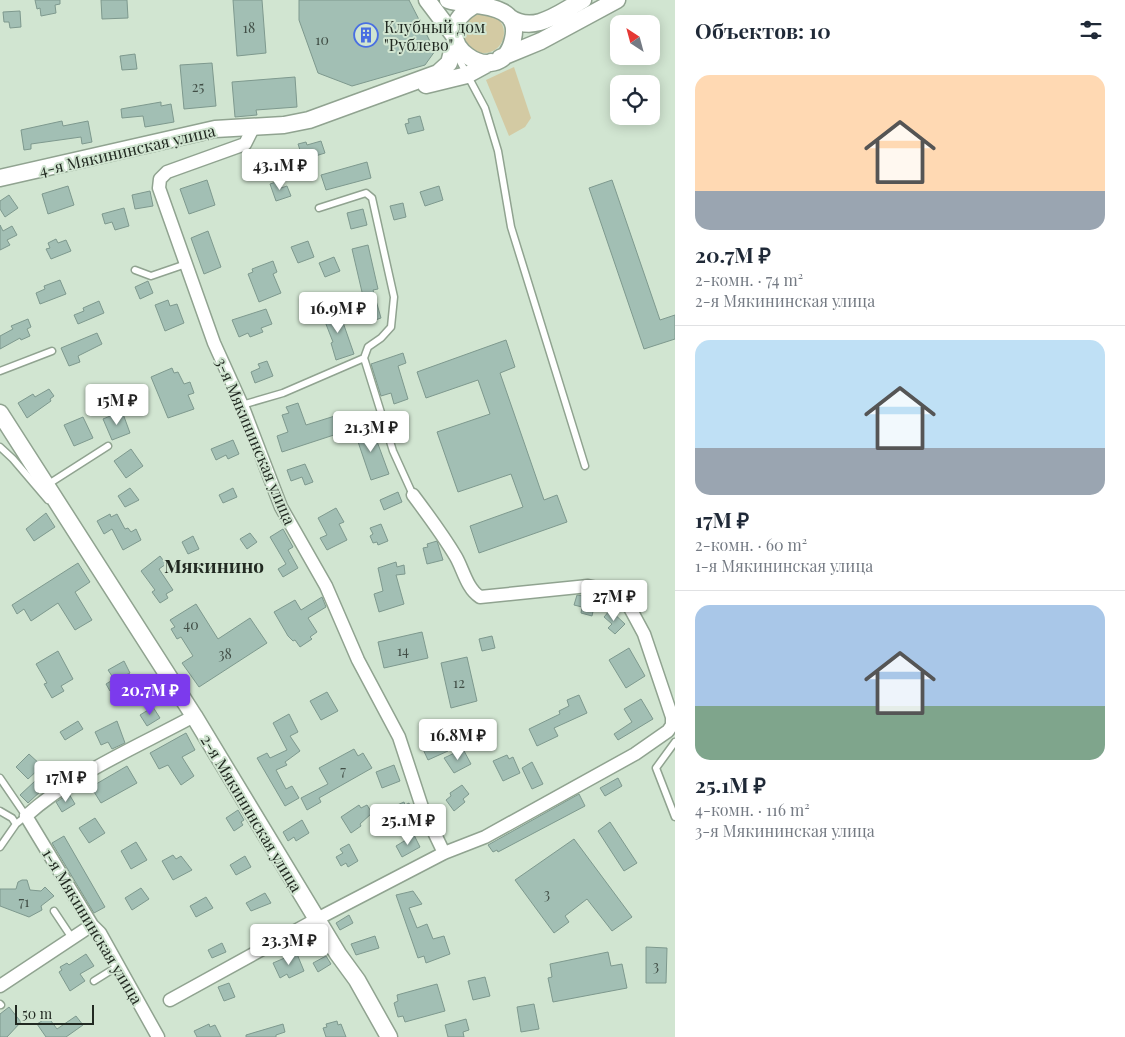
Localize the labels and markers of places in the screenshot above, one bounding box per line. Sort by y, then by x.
place label: Клубный дом "Рублево" [384,16,485,55]
building icon: Клубный дом "Рублево" [353,22,379,48]
pin: 43.1M ₽ [234,148,326,191]
pin: 16.9M ₽ [292,292,384,334]
pin: 15M ₽ [82,384,152,426]
pin: 21.3M ₽ [325,410,417,453]
pin: 27M ₽ [579,580,649,622]
pin: 20.7M ₽ [104,674,196,716]
pin: 16.8M ₽ [412,718,504,761]
pin: 17M ₽ [31,760,101,803]
pin: 25.1M ₽ [362,804,454,846]
pin: 23.3M ₽ [243,924,335,966]

